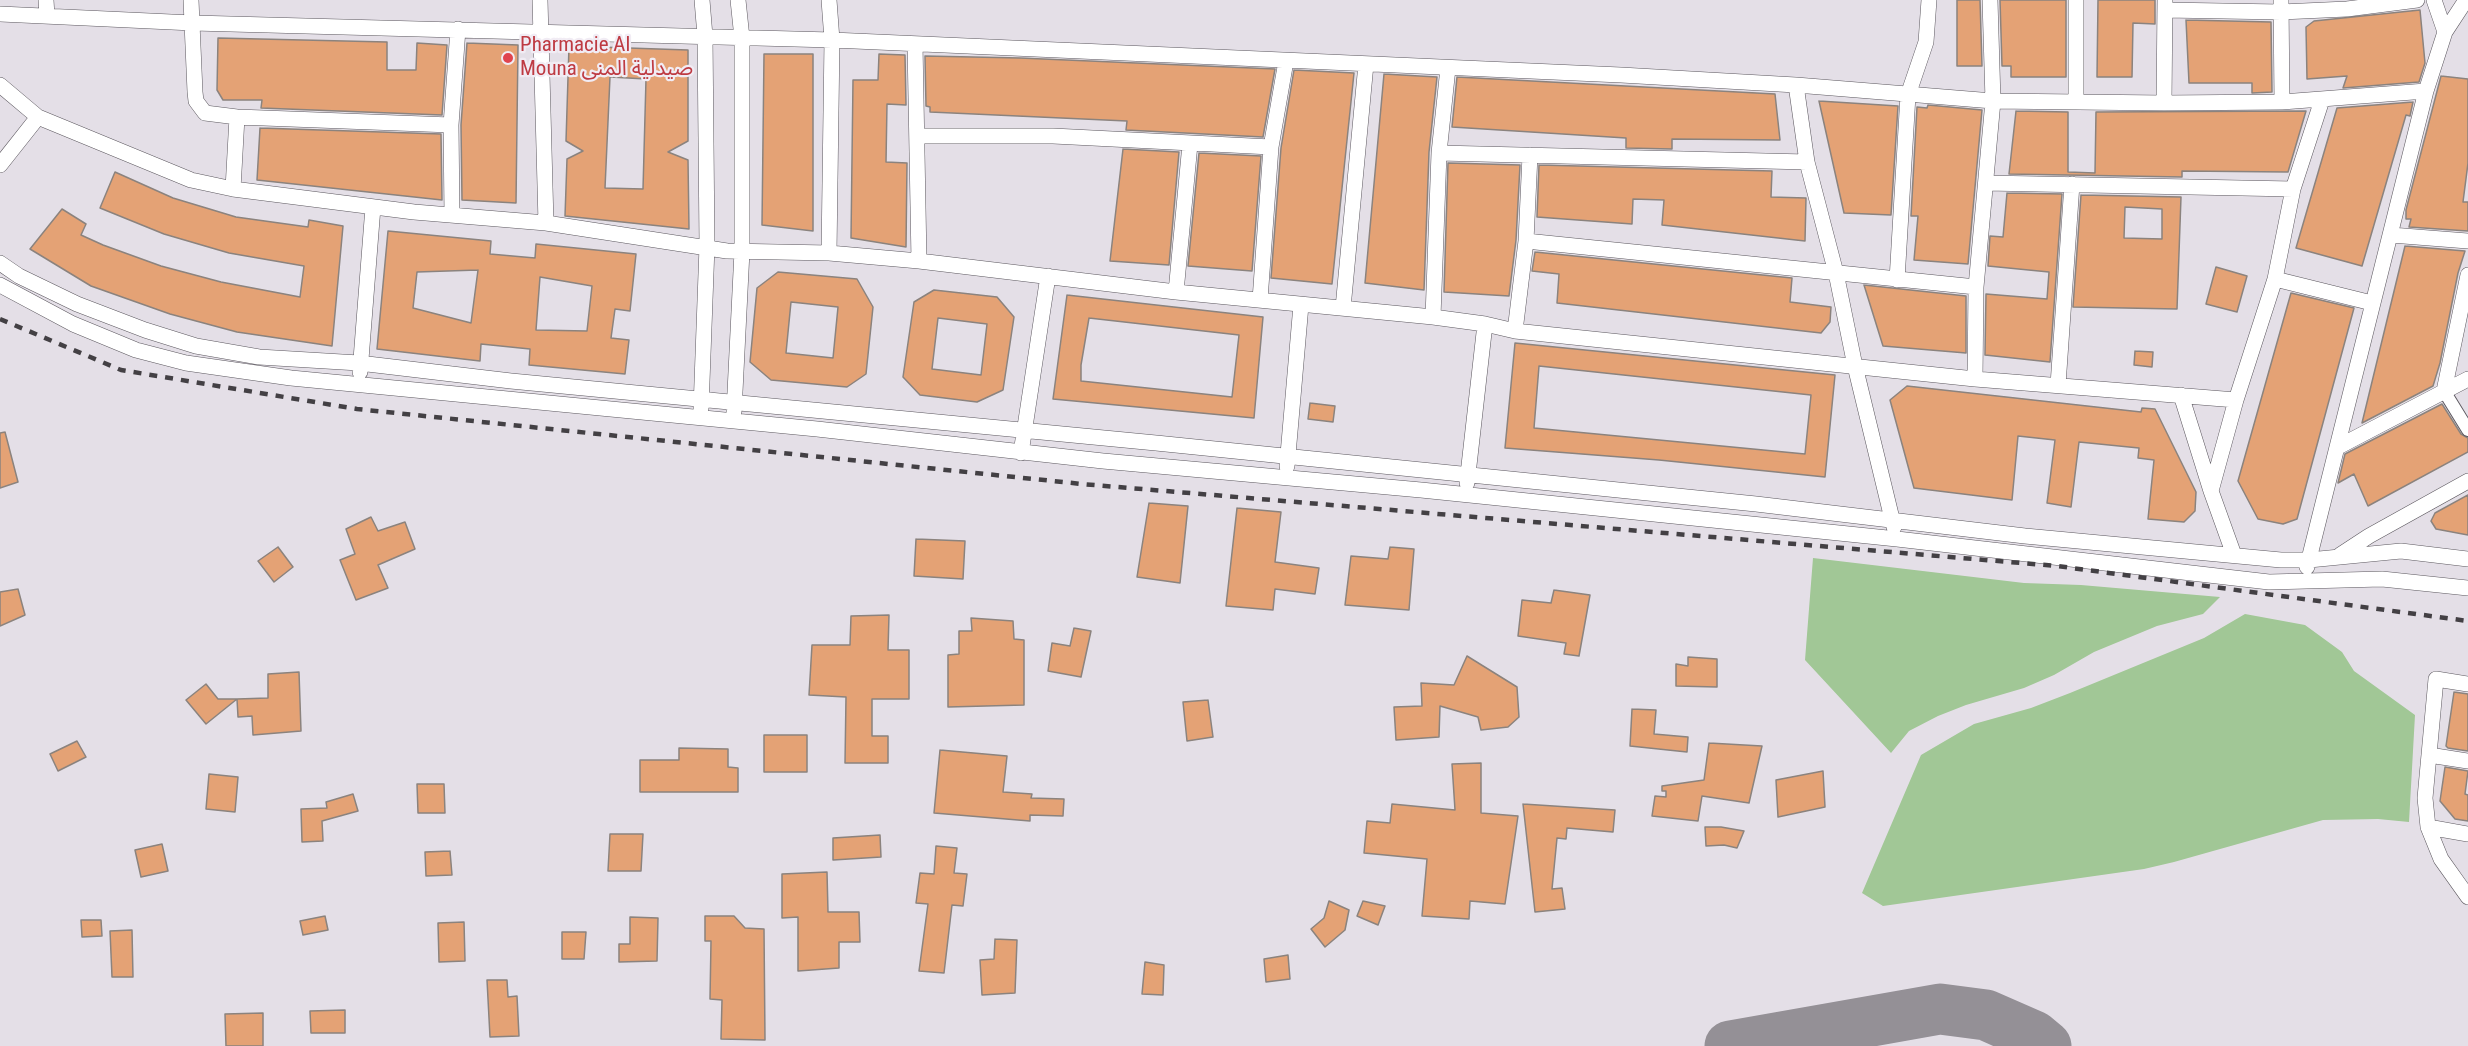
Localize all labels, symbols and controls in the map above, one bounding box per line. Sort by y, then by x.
place label: Pharmacie Al Mouna صيدلية المنى [520,33,693,83]
marker: Pharmacie Al Mouna صيدلية المنى [501,51,515,65]

